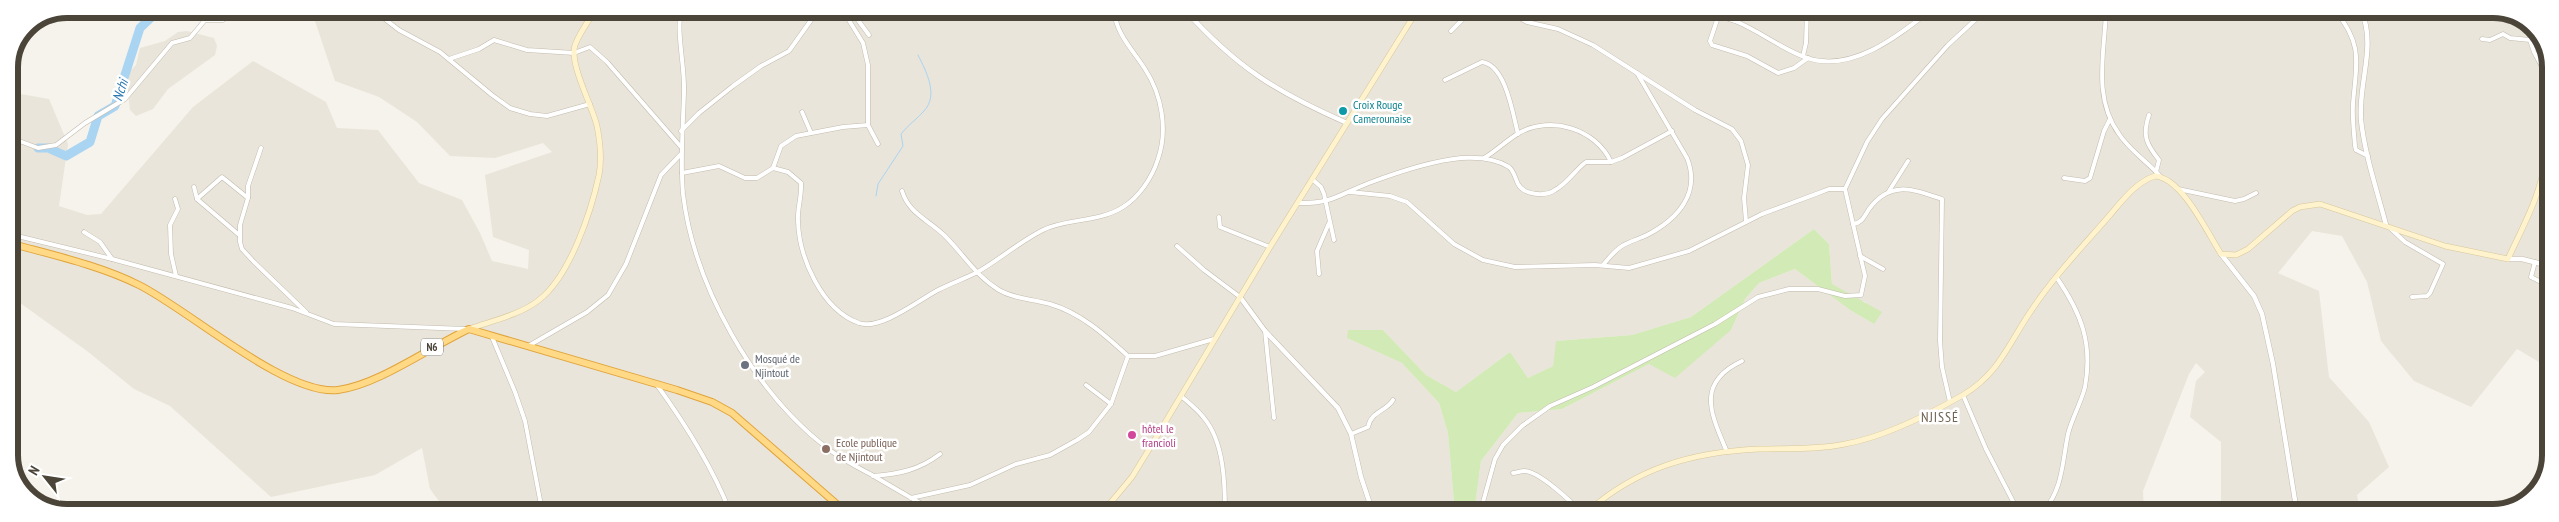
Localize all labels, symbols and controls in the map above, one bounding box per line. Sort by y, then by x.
water label: Nchi [108,75,133,103]
place label: Croix Rouge Camerounaise [1353,97,1411,126]
marker: Croix Rouge Camerounaise [1337,105,1349,117]
road number: N6 [421,338,443,356]
place label: Mosqué de Njintout [755,351,800,380]
marker: Mosqué de Njintout [739,359,751,371]
district label: NJISSÉ [1921,408,1959,426]
place label: hôtel le francioli [1142,421,1176,450]
marker: hôtel le francioli [1126,429,1138,441]
place label: Ecole publique de Njintout [836,435,897,464]
marker: Ecole publique de Njintout [820,443,832,455]
north arrow [20,452,70,502]
text: N [24,463,43,478]

